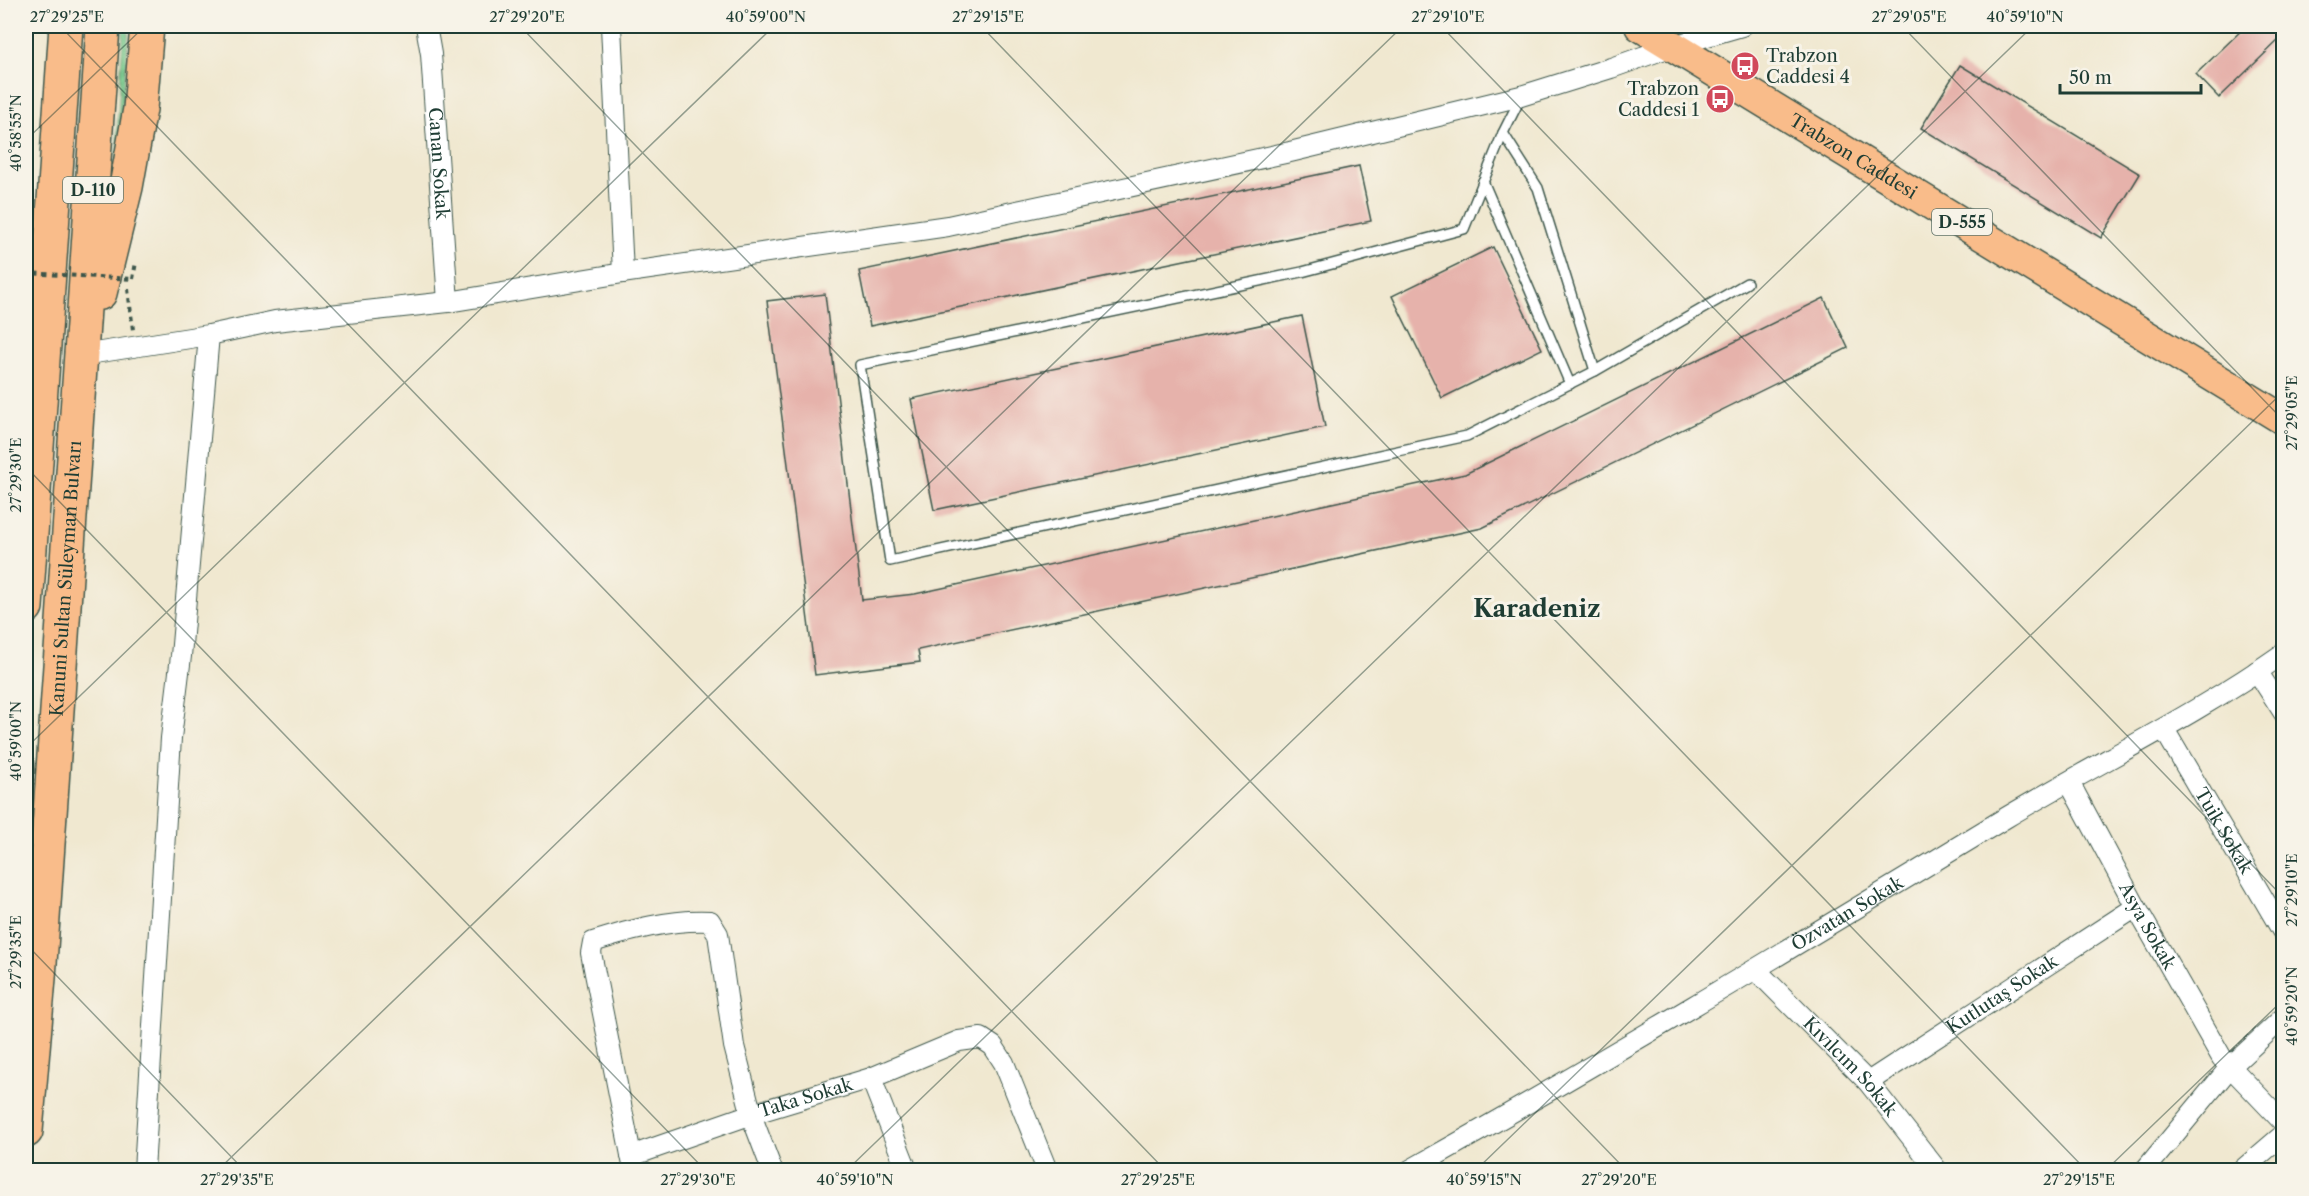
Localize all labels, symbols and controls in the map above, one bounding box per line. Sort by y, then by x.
text: 27°29'25"E [30,7,104,26]
text: 27°29'20"E [489,7,565,26]
text: 40°59'00"N [726,7,806,26]
text: 27°29'15"E [952,7,1024,26]
text: 27°29'10"E [1411,7,1485,26]
text: 27°29'05"E [1871,7,1947,26]
text: 40°59'10"N [1986,7,2064,26]
place label: Trabzon Caddesi 4 [1766,45,1850,88]
bus stop icon: Trabzon Caddesi 4 [1729,50,1761,82]
scale bar [2060,57,2201,95]
text: 50 m [2069,67,2112,89]
place label: Trabzon Caddesi 1 [1618,78,1699,121]
bus stop icon: Trabzon Caddesi 1 [1704,83,1736,115]
text: 40°58'55"N [6,94,25,172]
street label: Canan Sokak [424,107,453,222]
street label: Trabzon Caddesi [1785,109,1921,204]
road number: D-110 [63,177,123,203]
road number: D-555 [1932,209,1992,235]
text: 27°29'05"E [2282,375,2301,451]
text: 27°29'30"E [6,437,25,513]
street label: Kanuni Sultan Süleyman Bulvarı [46,439,86,717]
district label: Karadeniz [1473,594,1601,623]
text: 40°59'00"N [6,701,25,781]
street label: Tuik Sokak [2190,784,2258,879]
text: 27°29'10"E [2282,853,2301,927]
street label: Özvatan Sokak [1787,871,1909,956]
street label: Asya Sokak [2114,878,2181,975]
text: 27°29'35"E [6,915,25,989]
street label: Kutlutaş Sokak [1942,949,2063,1039]
text: 40°59'20"N [2282,966,2301,1046]
street label: Kıvılcım Sokak [1798,1012,1903,1122]
street label: Taka Sokak [756,1073,857,1122]
text: 27°29'35"E [200,1170,274,1189]
text: 27°29'30"E [660,1170,736,1189]
text: 40°59'10"N [816,1170,894,1189]
text: 27°29'25"E [1121,1170,1195,1189]
text: 40°59'15"N [1446,1170,1522,1189]
text: 27°29'20"E [1581,1170,1657,1189]
text: 27°29'15"E [2043,1170,2115,1189]

